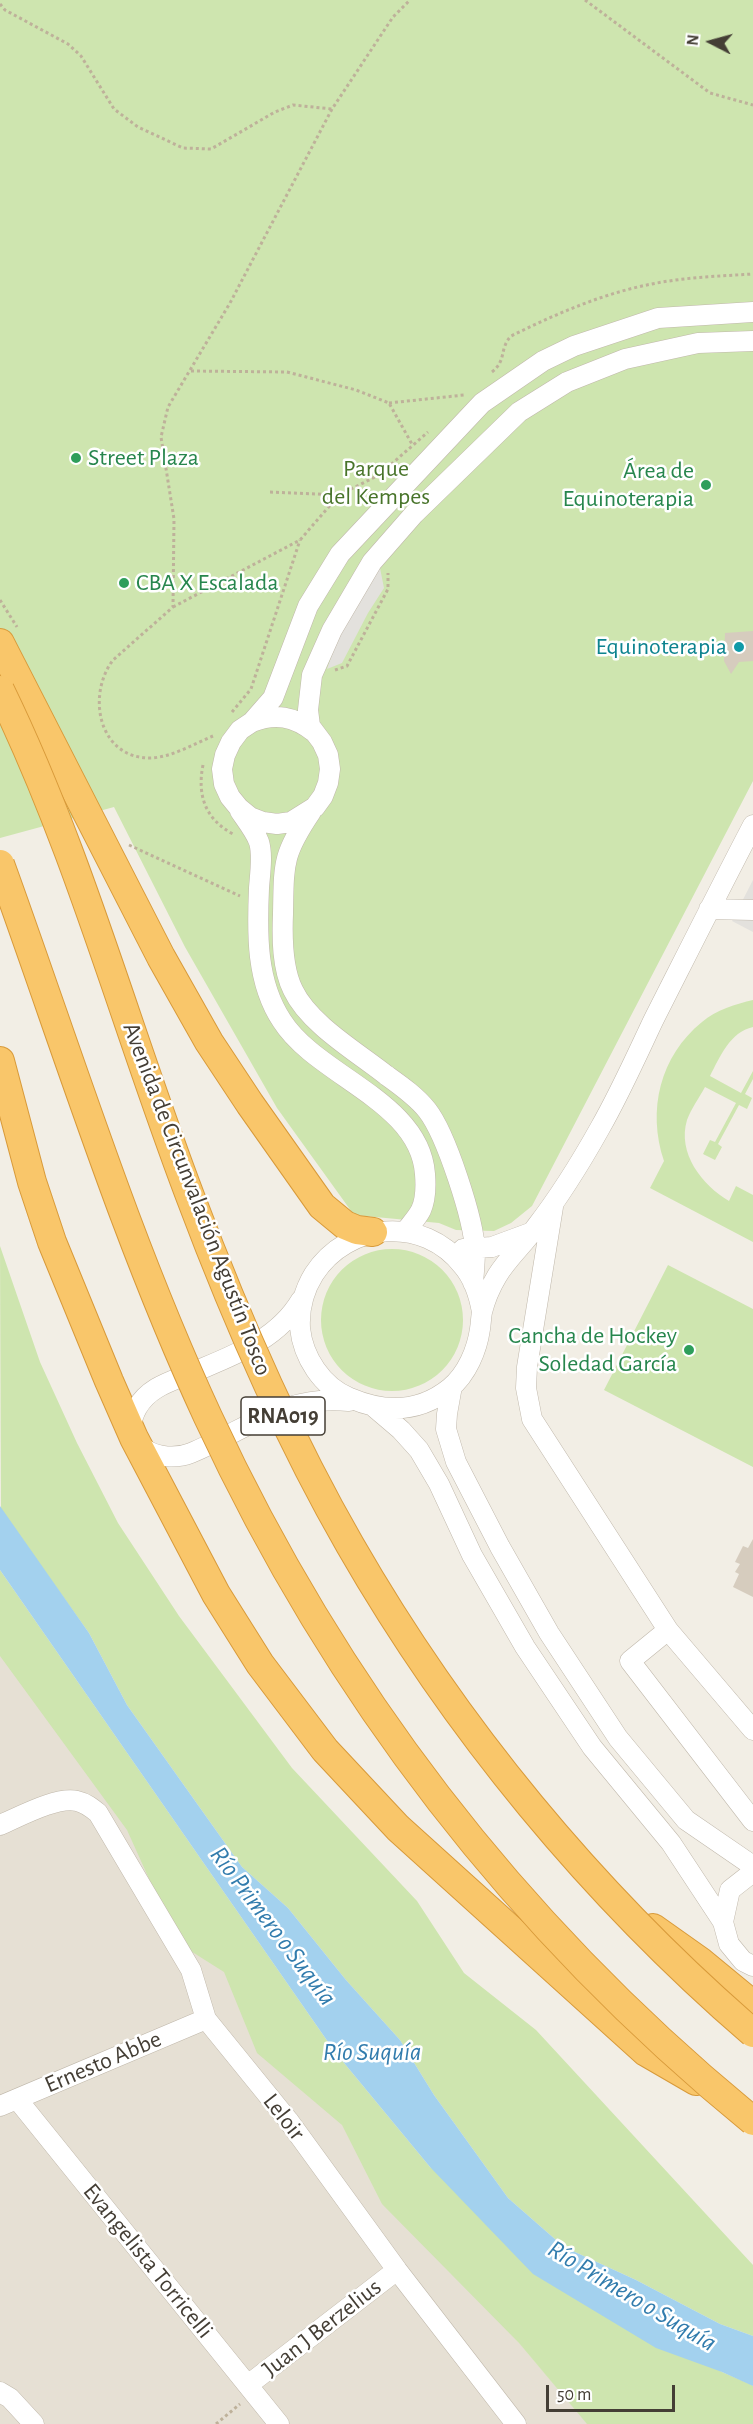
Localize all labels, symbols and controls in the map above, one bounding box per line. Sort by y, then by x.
north arrow [681,12,741,72]
text: N [685,34,702,46]
place label: Street Plaza [88,444,199,472]
marker: Street Plaza [69,451,83,465]
park label: Parque del Kempes [322,455,430,511]
place label: Área de Equinoterapia [563,457,694,513]
marker: Área de Equinoterapia [699,478,713,492]
place label: CBA X Escalada [136,569,278,597]
marker: CBA X Escalada [117,576,131,590]
place label: Equinoterapia [596,633,727,661]
marker: Equinoterapia [732,640,746,654]
street label: Avenida de Circunvalación Agustín Tosco [116,1018,278,1380]
place label: Cancha de Hockey Soledad García [508,1322,677,1378]
marker: Cancha de Hockey Soledad García [682,1343,696,1357]
road number: RNA019 [241,1397,325,1435]
water label: Río Primero o Suquía [203,1840,343,2012]
street label: Ernesto Abbe [40,2025,166,2099]
water label: Río Suquía [323,2036,421,2068]
street label: Leloir [257,2088,311,2146]
street label: Evangelista Torricelli [77,2178,219,2344]
water label: Río Primero o Suquía [542,2233,722,2359]
street label: Juan J Berzelius [257,2273,387,2383]
scale bar [549,2373,678,2411]
text: 50 m [557,2386,591,2404]

